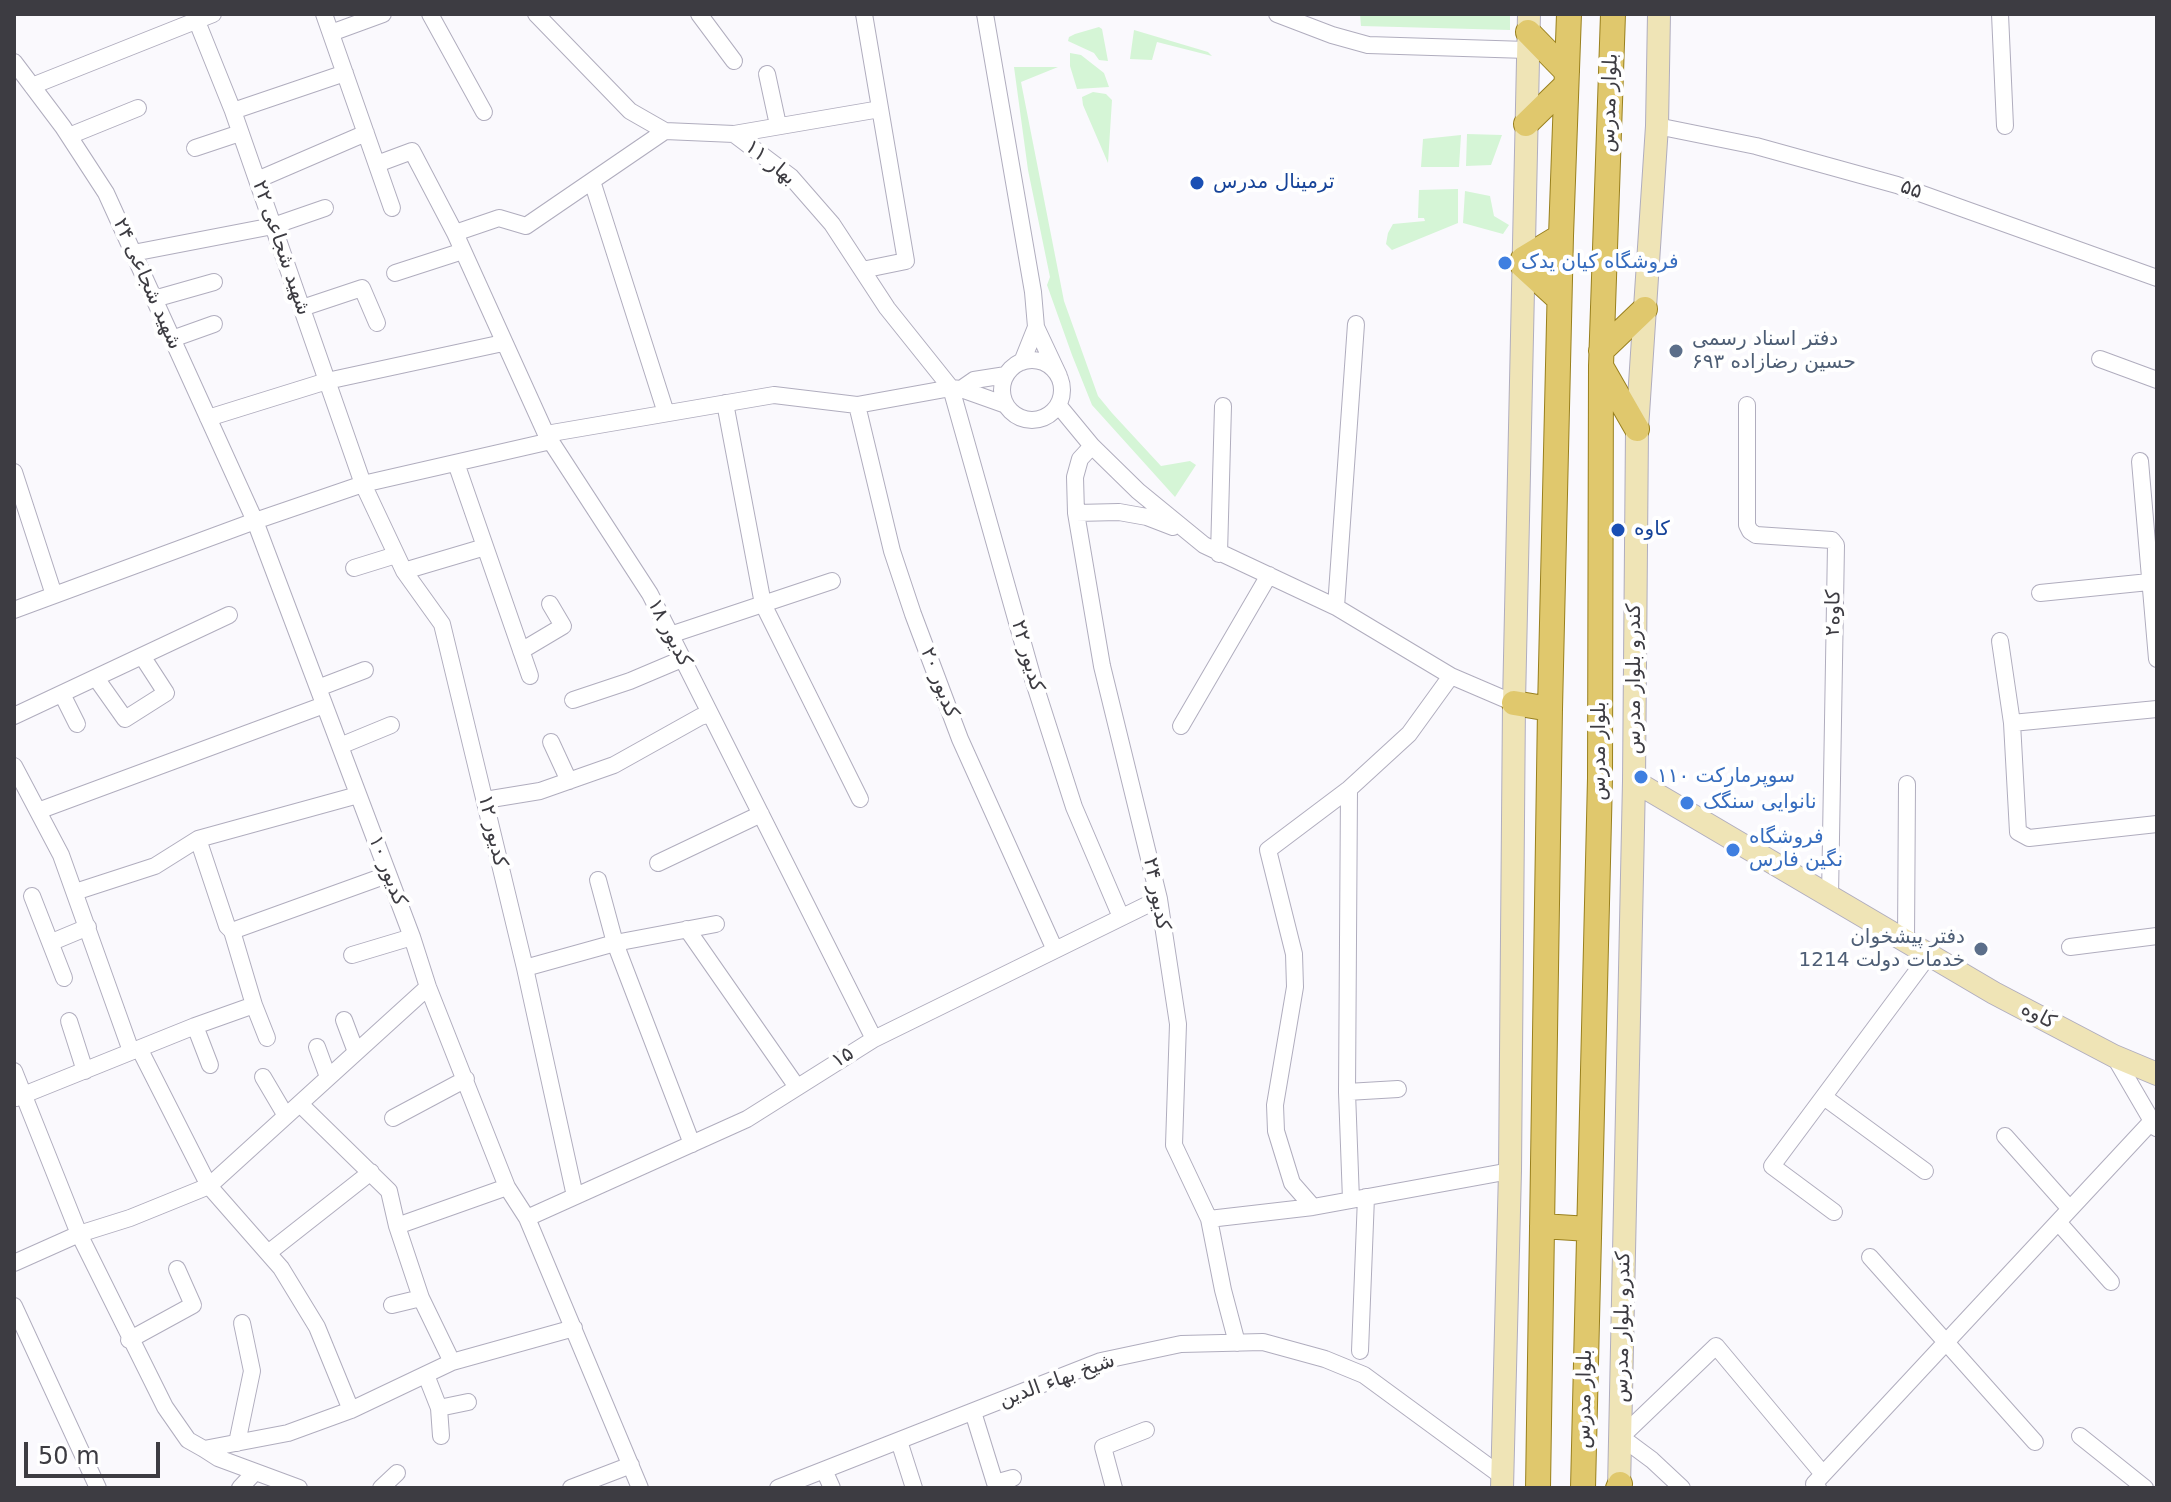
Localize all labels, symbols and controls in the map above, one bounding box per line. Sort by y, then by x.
street label: بلوار مدرس [1596,53,1624,153]
street label: بهار ۱۱ [740,135,800,191]
place label: ترمینال مدرس [1213,171,1335,195]
marker: ترمینال مدرس [1188,174,1206,192]
street label: ۵۵ [1897,175,1925,205]
street label: شهید شجاعی ۲۲ [247,177,315,319]
street label: شهید شجاعی ۲۴ [107,215,187,353]
place label: فروشگاه کیان یدک [1521,251,1679,275]
marker: فروشگاه کیان یدک [1496,254,1514,272]
place label: دفتر اسناد رسمی ۶۹۳ حسین رضازاده [1692,328,1856,375]
marker: دفتر اسناد رسمی ۶۹۳ حسین رضازاده [1667,342,1685,360]
place label: کاوه [1634,518,1670,542]
marker: کاوه [1609,521,1627,539]
street label: کاوه۲ [1822,590,1846,636]
street label: کدیور ۱۸ [642,595,696,671]
street label: کندرو بلوار مدرس [1623,603,1647,755]
street label: کدیور ۲۲ [1005,617,1049,695]
street label: کدیور ۲۰ [915,644,963,722]
street label: بلوار مدرس [1588,701,1612,801]
place label: سوپرمارکت ۱۱۰ [1657,765,1795,789]
marker: سوپرمارکت ۱۱۰ [1632,768,1650,786]
place label: نانوایی سنگک [1703,791,1816,815]
street label: کدیور ۱۲ [472,793,512,869]
marker: نانوایی سنگک [1678,794,1696,812]
place label: فروشگاه نگین فارس [1749,826,1843,873]
street label: کدیور ۱۰ [363,832,411,910]
marker: فروشگاه نگین فارس [1724,841,1742,859]
street label: کدیور ۲۴ [1137,856,1175,932]
place label: دفتر پیشخوان خدمات دولت 1214 [1799,926,1965,973]
marker: دفتر پیشخوان خدمات دولت 1214 [1972,940,1990,958]
street label: کاوه [2017,997,2059,1035]
street label: ۱۵ [828,1042,858,1074]
street label: کندرو بلوار مدرس [1610,1251,1636,1403]
street label: شیخ بهاء الدین [996,1349,1118,1413]
street label: بلوار مدرس [1572,1349,1598,1449]
scale bar [28,1426,164,1476]
text: 50 m [38,1442,100,1470]

